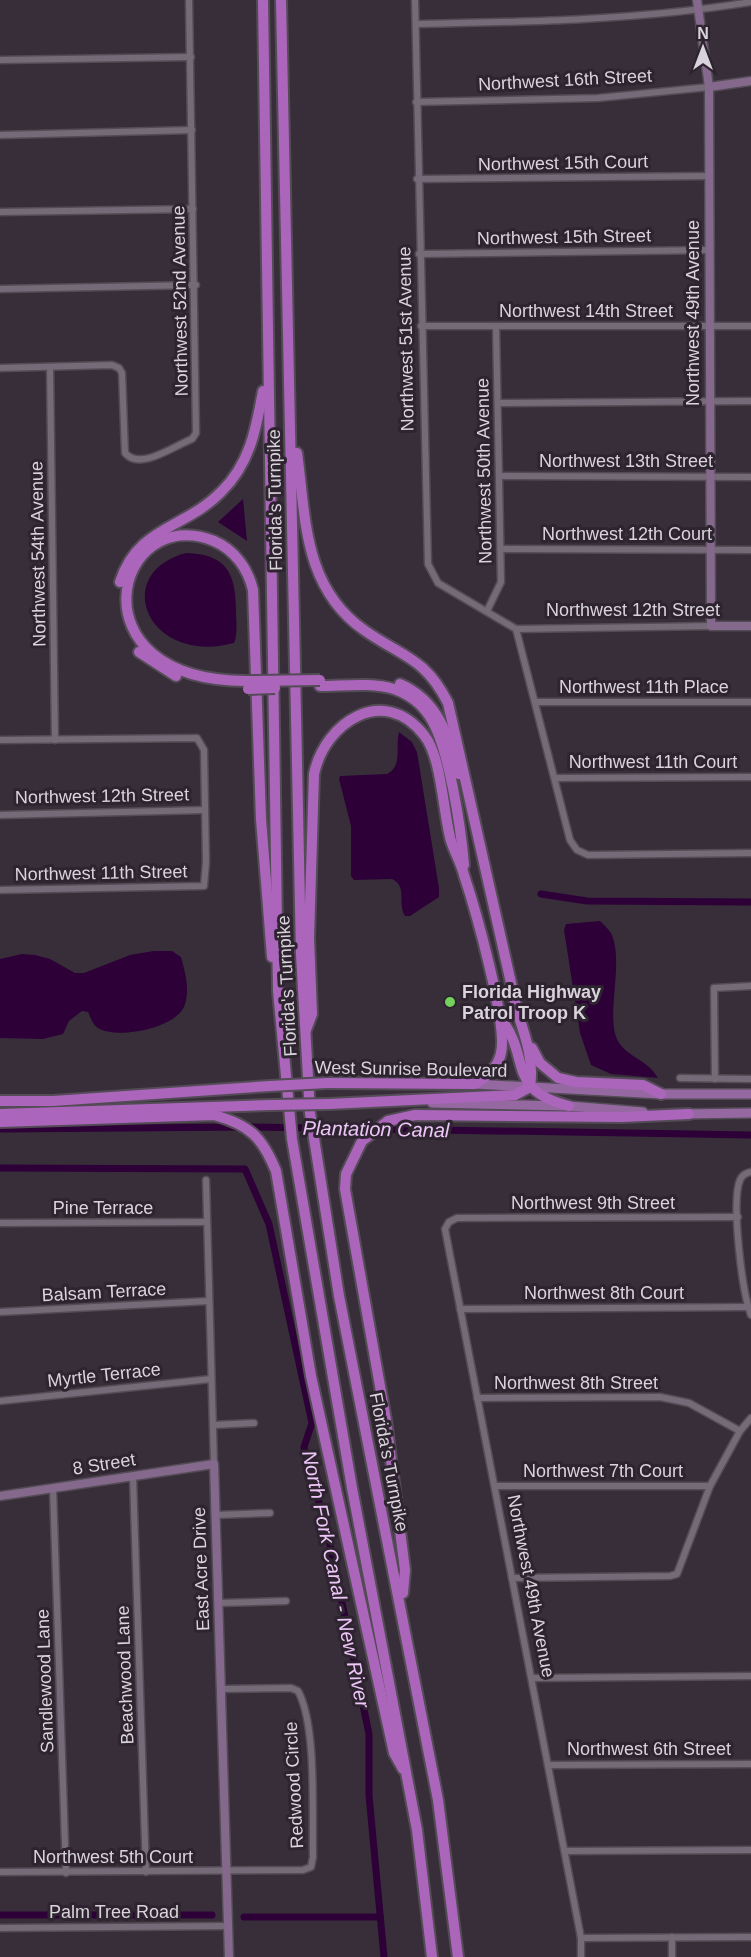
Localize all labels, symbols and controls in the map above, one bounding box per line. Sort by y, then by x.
north arrow [673,18,733,78]
text: N [697,25,709,42]
street label: Northwest 16th Street [478,65,652,95]
street label: Northwest 15th Court [478,152,648,174]
street label: Northwest 52nd Avenue [168,205,192,397]
street label: Northwest 49th Avenue [683,220,703,406]
street label: Northwest 15th Street [477,225,651,249]
street label: Northwest 51st Avenue [394,246,418,432]
street label: Northwest 14th Street [499,301,673,321]
street label: Northwest 50th Avenue [472,378,496,564]
street label: Florida's Turnpike [264,429,286,571]
street label: Northwest 13th Street [539,451,713,471]
street label: Northwest 54th Avenue [26,461,50,647]
street label: Northwest 12th Court [542,524,712,544]
street label: Northwest 12th Street [546,600,720,620]
street label: Northwest 11th Place [559,677,729,697]
street label: Northwest 11th Court [569,752,737,772]
street label: Northwest 12th Street [15,784,189,808]
street label: Northwest 11th Street [14,861,188,885]
street label: Florida's Turnpike [273,915,301,1057]
place label: Florida Highway Patrol Troop K [462,982,601,1023]
marker: Florida Highway Patrol Troop K [443,995,457,1009]
street label: West Sunrise Boulevard [314,1057,508,1081]
water label: Plantation Canal [302,1117,450,1141]
street label: Northwest 9th Street [511,1193,675,1213]
street label: Pine Terrace [53,1198,153,1218]
street label: Balsam Terrace [41,1279,167,1305]
street label: Northwest 8th Court [524,1283,684,1303]
street label: Myrtle Terrace [46,1359,162,1391]
street label: Northwest 8th Street [494,1373,658,1393]
street label: Florida's Turnpike [366,1391,412,1533]
water label: North Fork Canal - New River [298,1448,374,1711]
street label: 8 Street [71,1449,137,1479]
street label: Northwest 7th Court [523,1461,683,1481]
street label: Northwest 49th Avenue [503,1493,559,1679]
street label: East Acre Drive [189,1507,213,1631]
street label: Beachwood Lane [113,1605,137,1745]
street label: Sandlewood Lane [32,1609,58,1753]
street label: Redwood Circle [281,1721,307,1849]
street label: Northwest 6th Street [567,1739,731,1759]
street label: Northwest 5th Court [33,1847,193,1867]
street label: Palm Tree Road [49,1902,179,1922]

